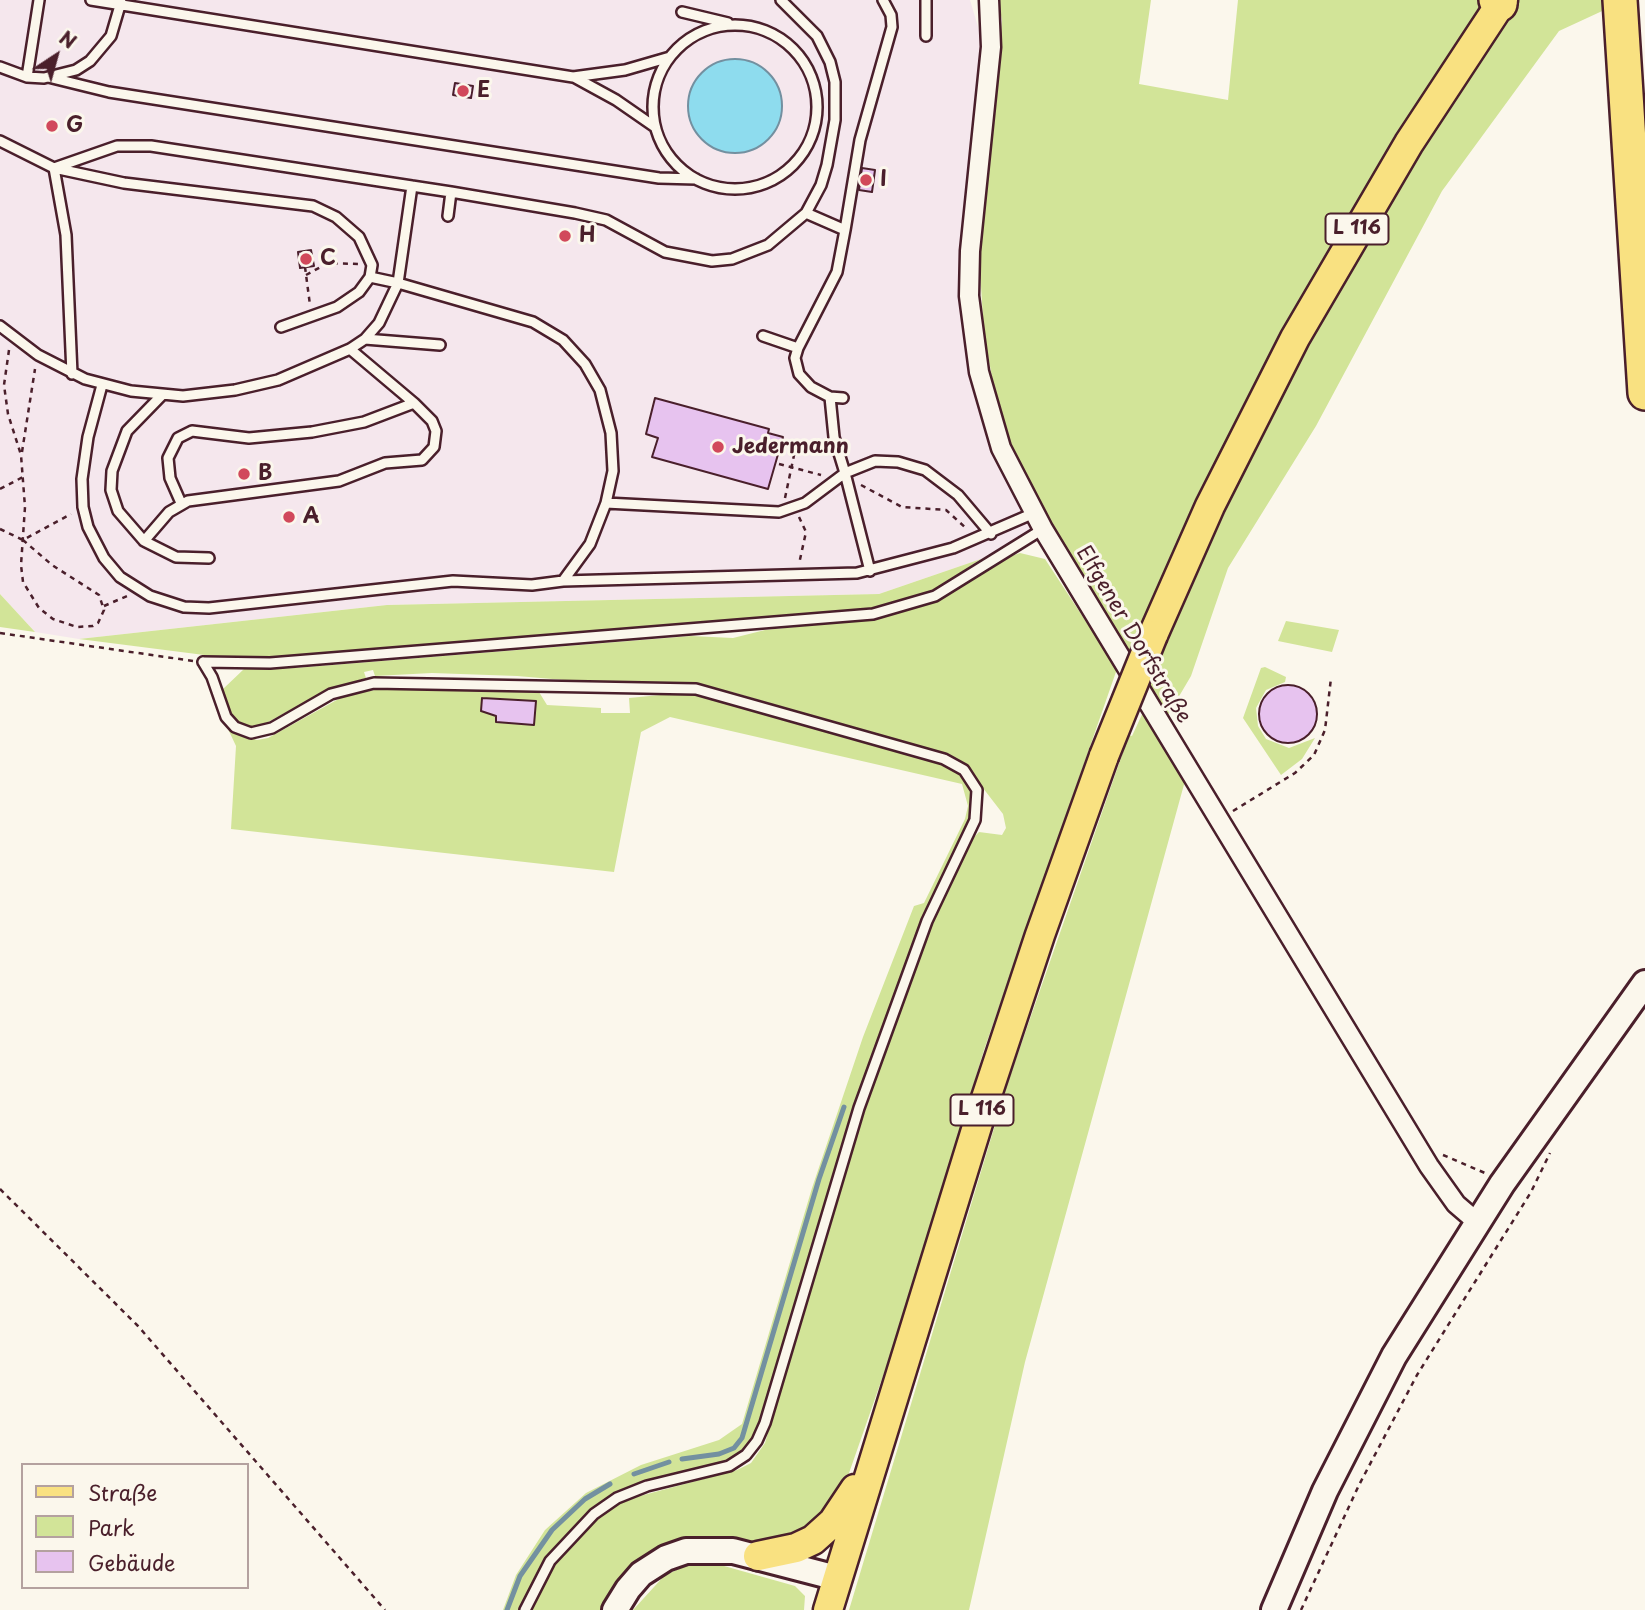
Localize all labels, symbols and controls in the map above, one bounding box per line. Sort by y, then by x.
north arrow [21,21,91,91]
text: N [54,23,83,55]
place label: E [477,78,490,104]
marker: E [455,83,471,99]
place label: G [66,113,83,139]
marker: G [44,118,60,134]
place label: I [880,167,887,193]
marker: I [858,172,874,188]
road number: L 116 [1326,214,1388,244]
place label: H [579,223,595,249]
marker: H [557,228,573,244]
place label: C [320,246,336,272]
marker: C [298,251,314,267]
place label: Jedermann [732,434,849,460]
marker: Jedermann [710,439,726,455]
place label: B [258,461,272,487]
marker: B [236,466,252,482]
place label: A [303,504,320,530]
marker: A [281,509,297,525]
street label: Elfgener Dorfstraße [1070,542,1196,728]
road number: L 116 [950,1094,1014,1126]
legend [21,1463,248,1589]
text: Straße [88,1476,157,1508]
text: Park [88,1511,135,1543]
text: Gebäude [88,1546,175,1578]

